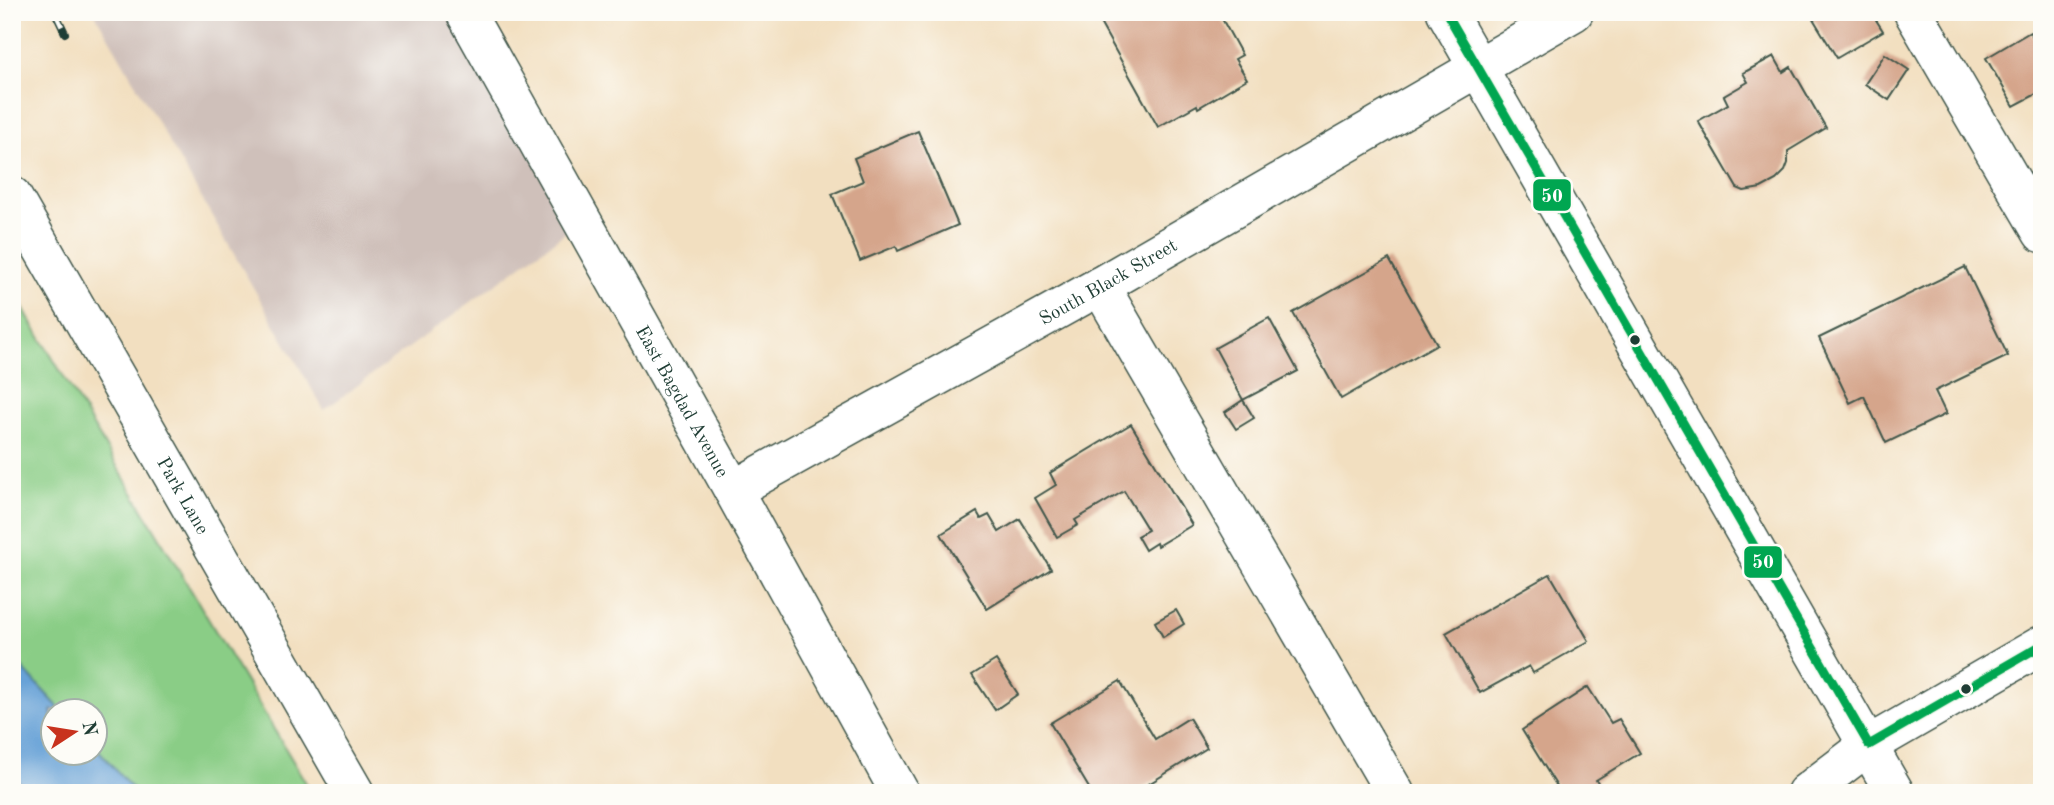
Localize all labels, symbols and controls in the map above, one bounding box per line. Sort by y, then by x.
line badge: 50 [1532,178,1572,212]
text: 50 [1541,188,1563,207]
street label: South Black Street [1037,237,1181,330]
street label: East Bagdad Avenue [631,323,731,481]
unlabelled marker [1628,333,1642,347]
street label: Park Lane [152,455,211,538]
line badge: 50 [1743,545,1783,579]
text: 50 [1752,554,1774,573]
unlabelled marker [1959,682,1973,696]
north arrow [38,696,108,766]
text: N [77,720,99,739]

